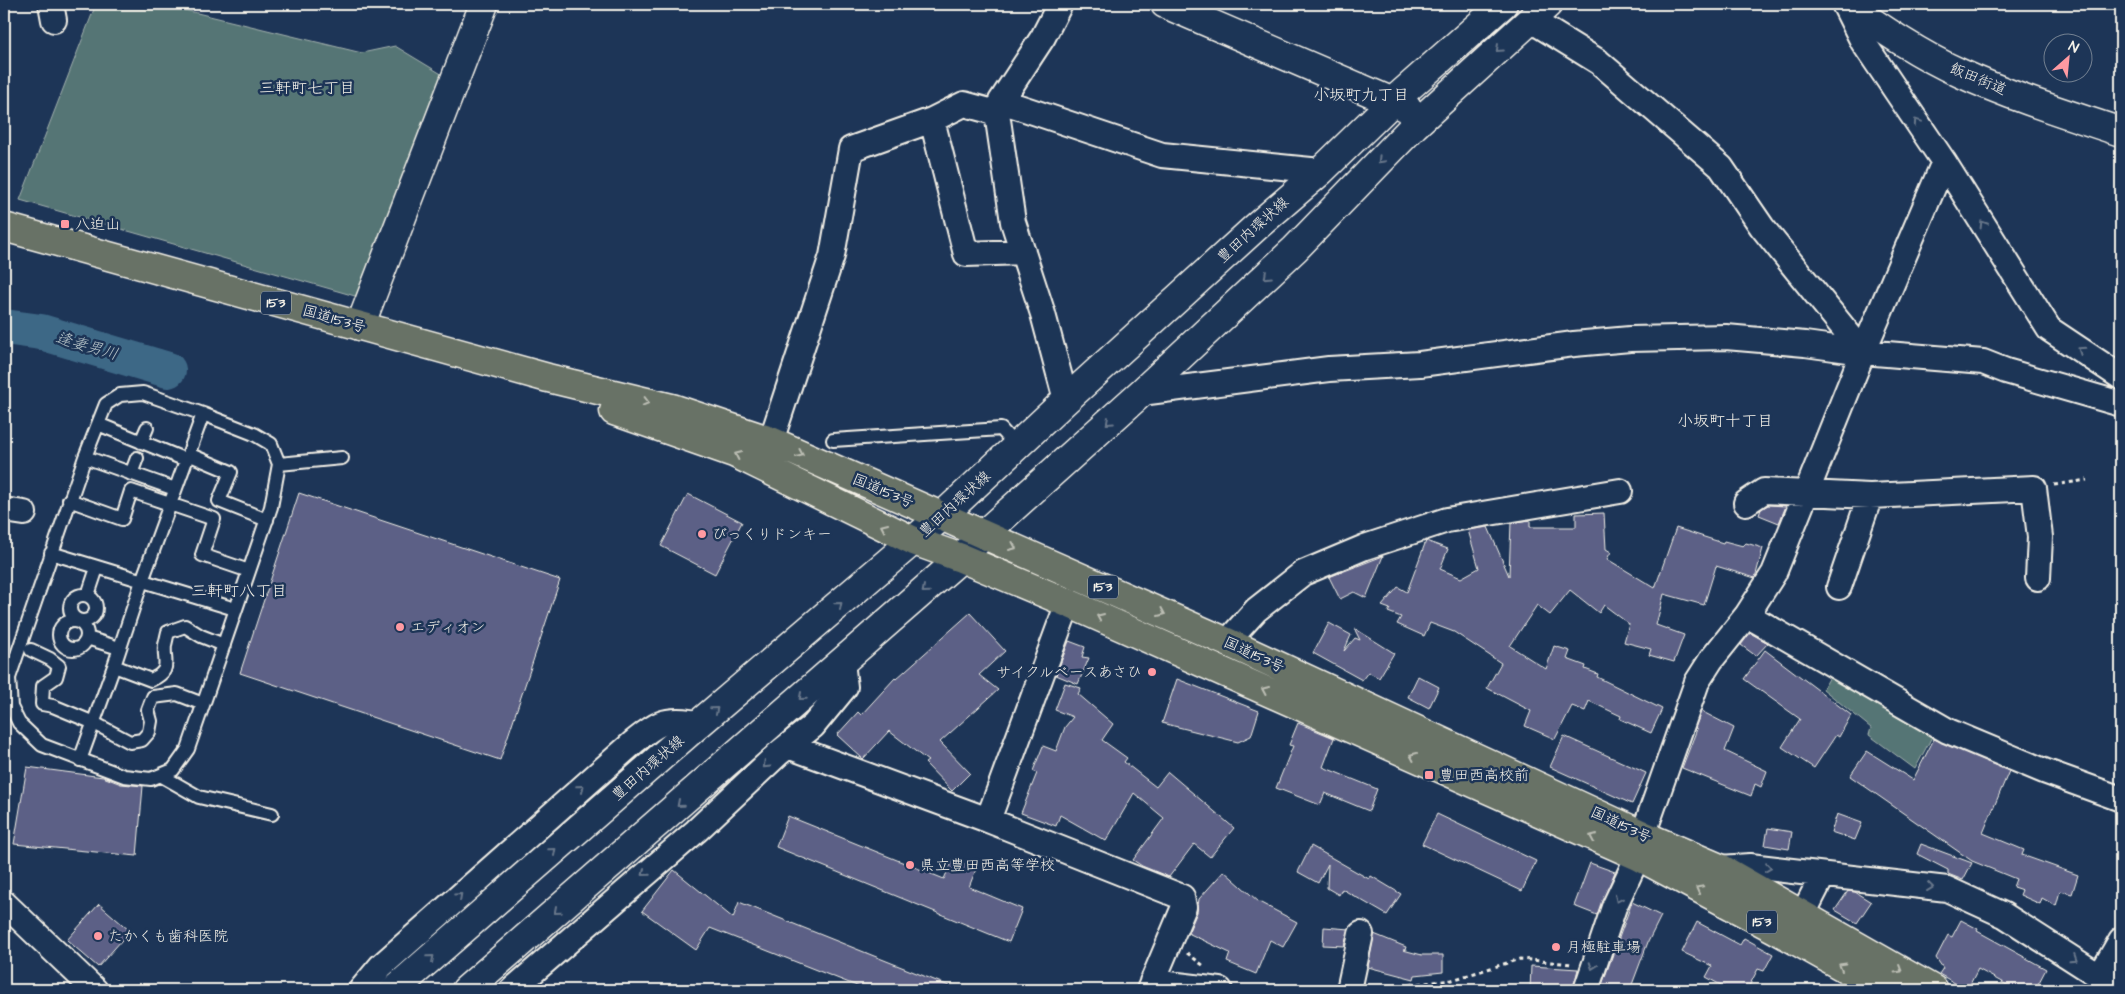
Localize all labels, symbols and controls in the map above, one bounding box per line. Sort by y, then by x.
north arrow [2042,32,2092,82]
text: N [2065,36,2082,58]
one-way arrow [1495,43,1504,52]
street label: 飯田街道 [1946,58,2010,100]
district label: 三軒町七丁目 [259,77,355,99]
district label: 小坂町九丁目 [1313,84,1409,106]
one-way arrow [1914,118,1923,127]
one-way arrow [1378,154,1387,163]
street label: 豊田内環状線 [1213,192,1293,268]
place label: 八迫山 [75,214,120,235]
marker: 八迫山 [59,218,71,230]
one-way arrow [1980,220,1990,229]
one-way arrow [1263,270,1272,279]
road number: 153 [261,292,291,314]
street label: 国道153号 [300,300,368,338]
water label: 逢妻男川 [53,327,121,365]
one-way arrow [2077,347,2087,356]
one-way arrow [642,396,651,407]
district label: 小坂町十丁目 [1677,410,1773,432]
one-way arrow [1105,416,1114,425]
one-way arrow [795,448,804,459]
one-way arrow [734,451,743,461]
street label: 豊田内環状線 [915,466,995,542]
street label: 国道153号 [849,469,917,513]
one-way arrow [880,523,889,533]
place label: びっくりドンキー [712,524,832,545]
marker: びっくりドンキー [696,528,708,540]
one-way arrow [1008,540,1017,551]
road number: 153 [1088,576,1118,598]
district label: 三軒町八丁目 [191,580,287,602]
one-way arrow [921,584,930,593]
one-way arrow [833,602,842,610]
one-way arrow [1157,607,1166,618]
one-way arrow [1096,613,1105,624]
place label: エディオン [410,617,486,638]
marker: エディオン [394,621,406,633]
street label: 国道153号 [1220,632,1288,678]
place label: サイクルベースあさひ [996,662,1142,683]
marker: サイクルベースあさひ [1146,666,1158,678]
one-way arrow [1261,687,1270,697]
one-way arrow [799,691,808,700]
one-way arrow [710,707,719,716]
street label: 豊田内環状線 [607,731,689,805]
one-way arrow [1409,752,1418,763]
one-way arrow [763,759,772,768]
place label: 豊田西高校前 [1439,765,1529,786]
marker: 豊田西高校前 [1423,769,1435,781]
one-way arrow [575,785,584,794]
one-way arrow [676,798,685,807]
street label: 国道153号 [1587,802,1655,848]
one-way arrow [1589,832,1598,843]
one-way arrow [548,848,557,857]
place label: 県立豊田西高等学校 [920,855,1055,876]
marker: 県立豊田西高等学校 [904,859,916,871]
one-way arrow [1764,863,1773,873]
one-way arrow [642,868,651,877]
one-way arrow [1926,881,1934,892]
one-way arrow [1695,885,1704,895]
one-way arrow [454,893,463,902]
one-way arrow [1613,894,1624,903]
one-way arrow [554,905,563,914]
road number: 153 [1747,910,1777,934]
place label: たかくも歯科医院 [108,926,228,947]
marker: たかくも歯科医院 [92,930,104,942]
place label: 月極駐車場 [1566,937,1641,958]
marker: 月極駐車場 [1550,941,1562,953]
one-way arrow [2068,953,2077,962]
one-way arrow [425,955,434,964]
one-way arrow [1589,962,1599,970]
one-way arrow [1838,963,1847,973]
one-way arrow [1894,963,1903,973]

